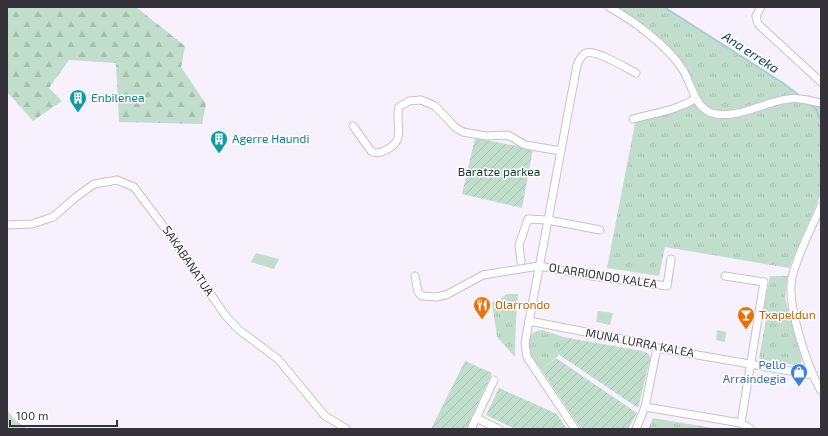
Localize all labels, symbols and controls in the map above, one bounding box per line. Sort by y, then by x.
water label: Ana erreka [719,27,782,76]
building icon: Enbilenea [68,88,88,113]
place label: Enbilenea [91,90,145,104]
building icon: Agerre Haundi [209,129,229,154]
place label: Agerre Haundi [232,131,309,145]
park label: Baratze parkea [458,164,540,178]
street label: SAKABANATUA [160,223,218,298]
street label: OLARRIONDO KALEA [548,260,659,291]
restaurant icon: Olarrondo [472,295,492,320]
place label: Olarrondo [495,297,550,311]
bar icon: Txapeldun [736,305,756,330]
place label: Txapeldun [759,307,816,321]
street label: MUNA LURRA KALEA [585,325,696,360]
place label: Pello Arraindegia [723,357,786,385]
shop icon: Pello Arraindegia [789,362,809,387]
scale bar [10,402,117,428]
text: 100 m [16,408,48,422]

